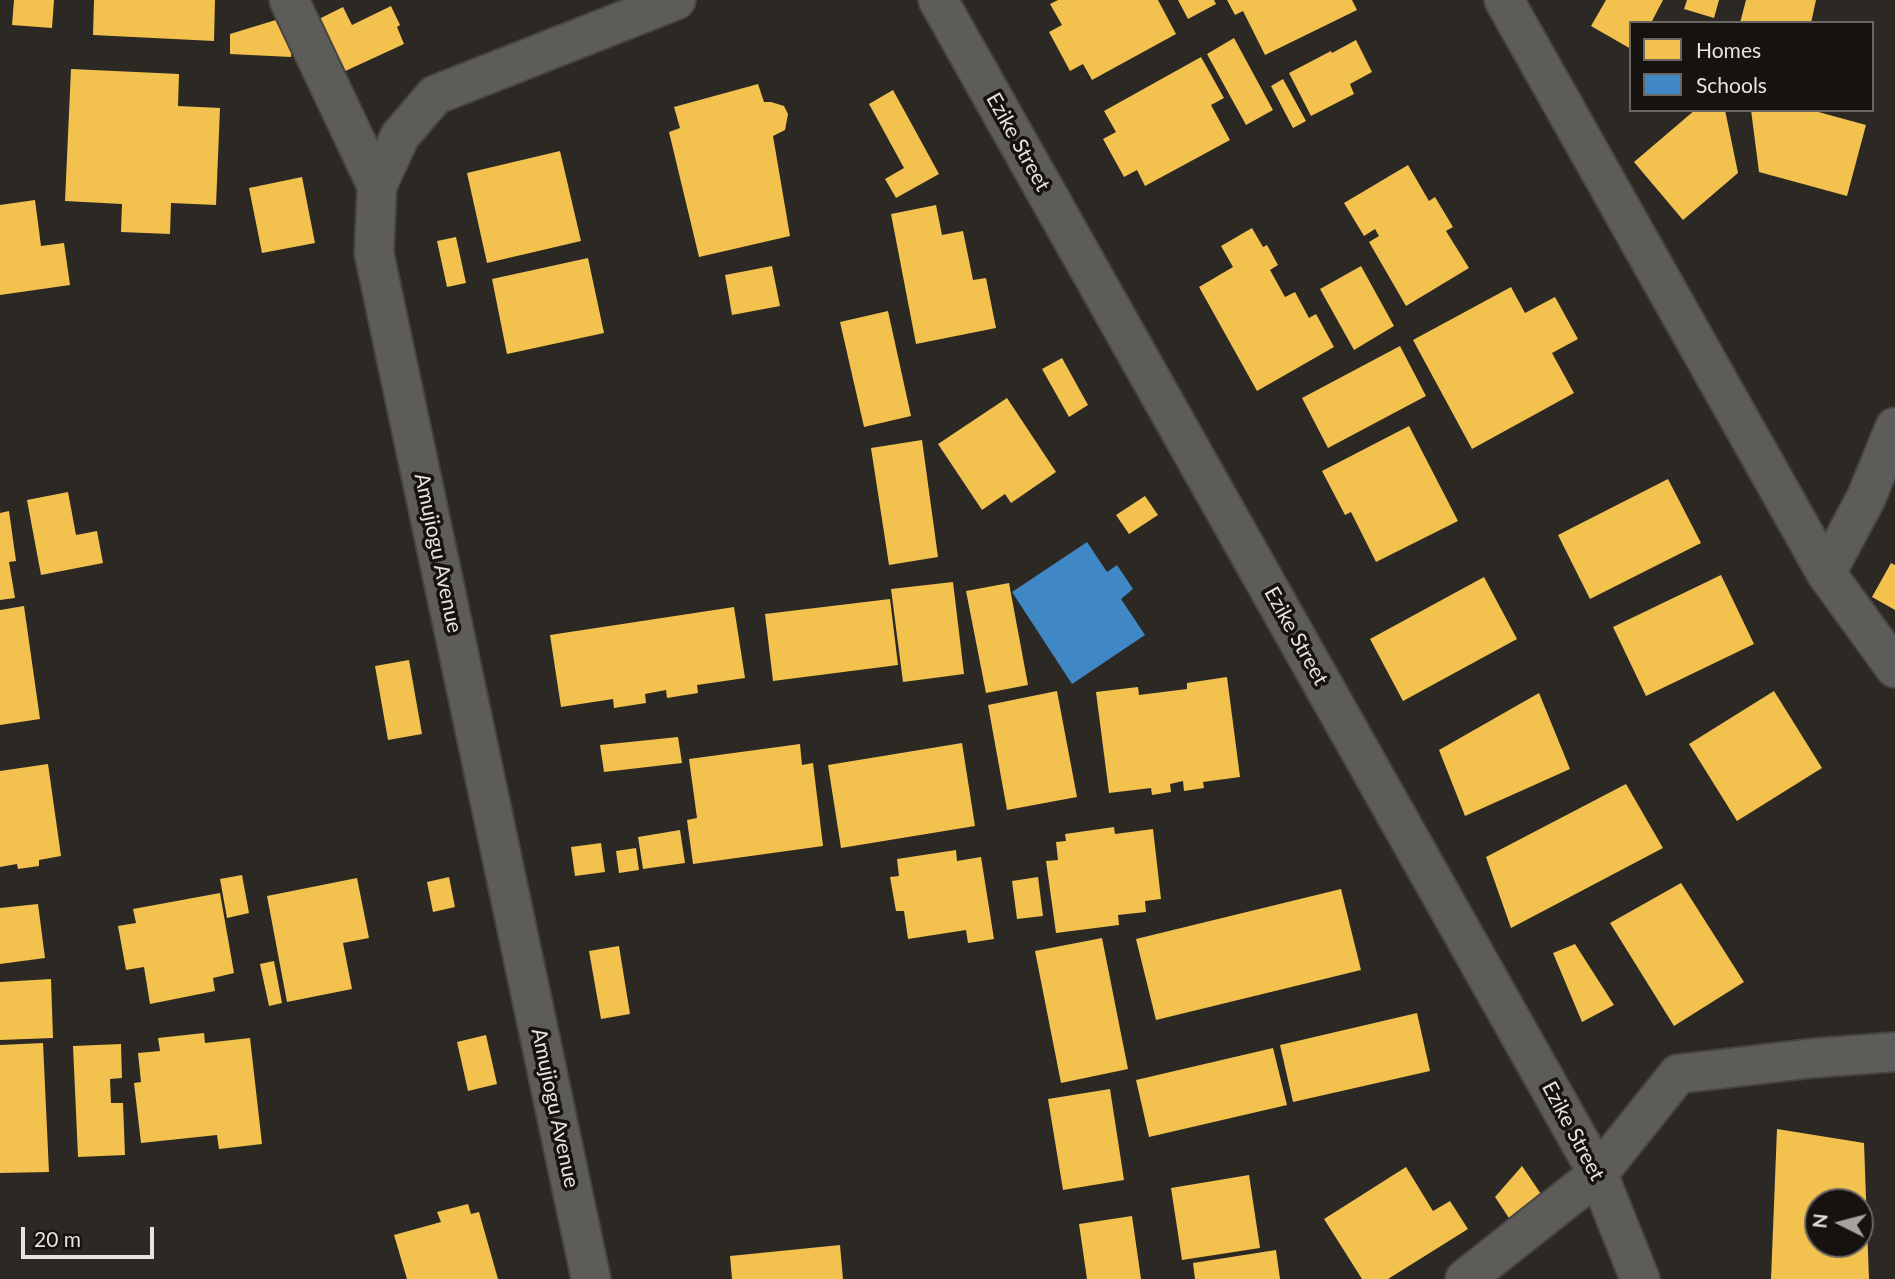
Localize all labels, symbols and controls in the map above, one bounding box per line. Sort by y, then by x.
legend [1629,21,1874,112]
text: Homes [1696,37,1761,62]
text: Schools [1696,72,1767,97]
street label: Ezike Street [981,88,1055,196]
street label: Amujiogu Avenue [409,471,467,635]
street label: Ezike Street [1259,582,1333,690]
street label: Amujiogu Avenue [526,1026,584,1190]
street label: Ezike Street [1536,1077,1610,1185]
north arrow [1804,1188,1874,1258]
scale bar [24,1212,158,1256]
text: N [1807,1212,1832,1229]
text: 20 m [34,1226,81,1251]

